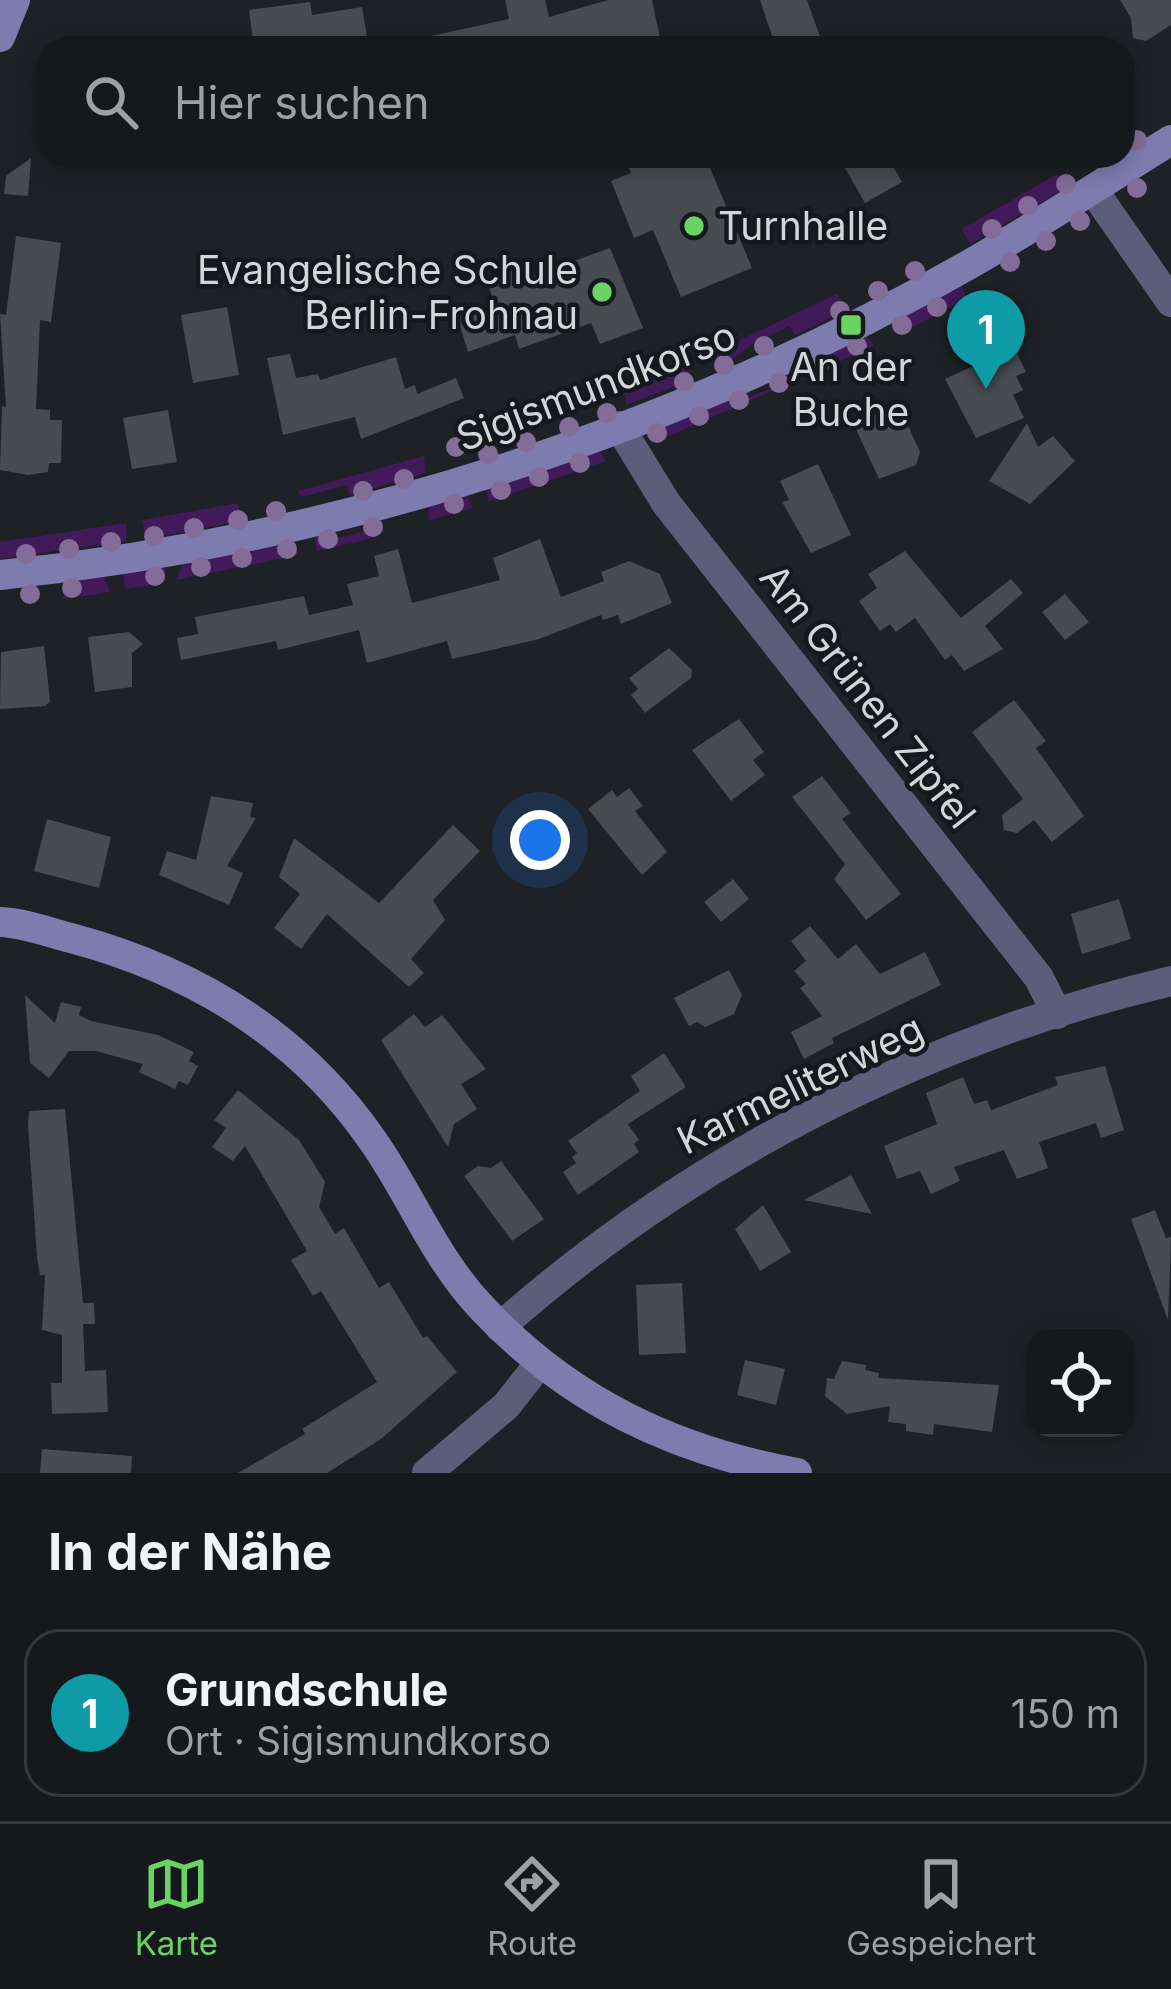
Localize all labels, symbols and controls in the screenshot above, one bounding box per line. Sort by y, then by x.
search box [36,36,1135,168]
icon: search [78,69,144,135]
text: Hier suchen [174,75,430,130]
place label: Turnhalle [718,202,888,249]
marker: Turnhalle [681,213,707,239]
place label: Evangelische Schule Berlin-Frohnau [197,246,578,338]
marker: Evangelische Schule Berlin-Frohnau [589,279,615,305]
pin: 1 [947,290,1025,389]
street label: Sigismundkorso [450,311,742,460]
marker: An der Buche [838,312,864,338]
place label: An der Buche [790,343,912,435]
street label: Am Grünen Zipfel [751,554,986,837]
your location [510,810,570,870]
street label: Karmeliterweg [669,1004,930,1163]
map controls [1027,1329,1135,1437]
button: locate [1027,1329,1135,1437]
text: In der Nähe [48,1521,332,1582]
text: Grundschule [165,1662,448,1717]
text: 1 [82,1690,98,1737]
text: 150 m [1011,1690,1120,1737]
text: Ort · Sigismundkorso [165,1717,551,1764]
tab: Karte [135,1851,218,1963]
tab: Route [487,1851,577,1963]
tab: Gespeichert [846,1851,1036,1963]

